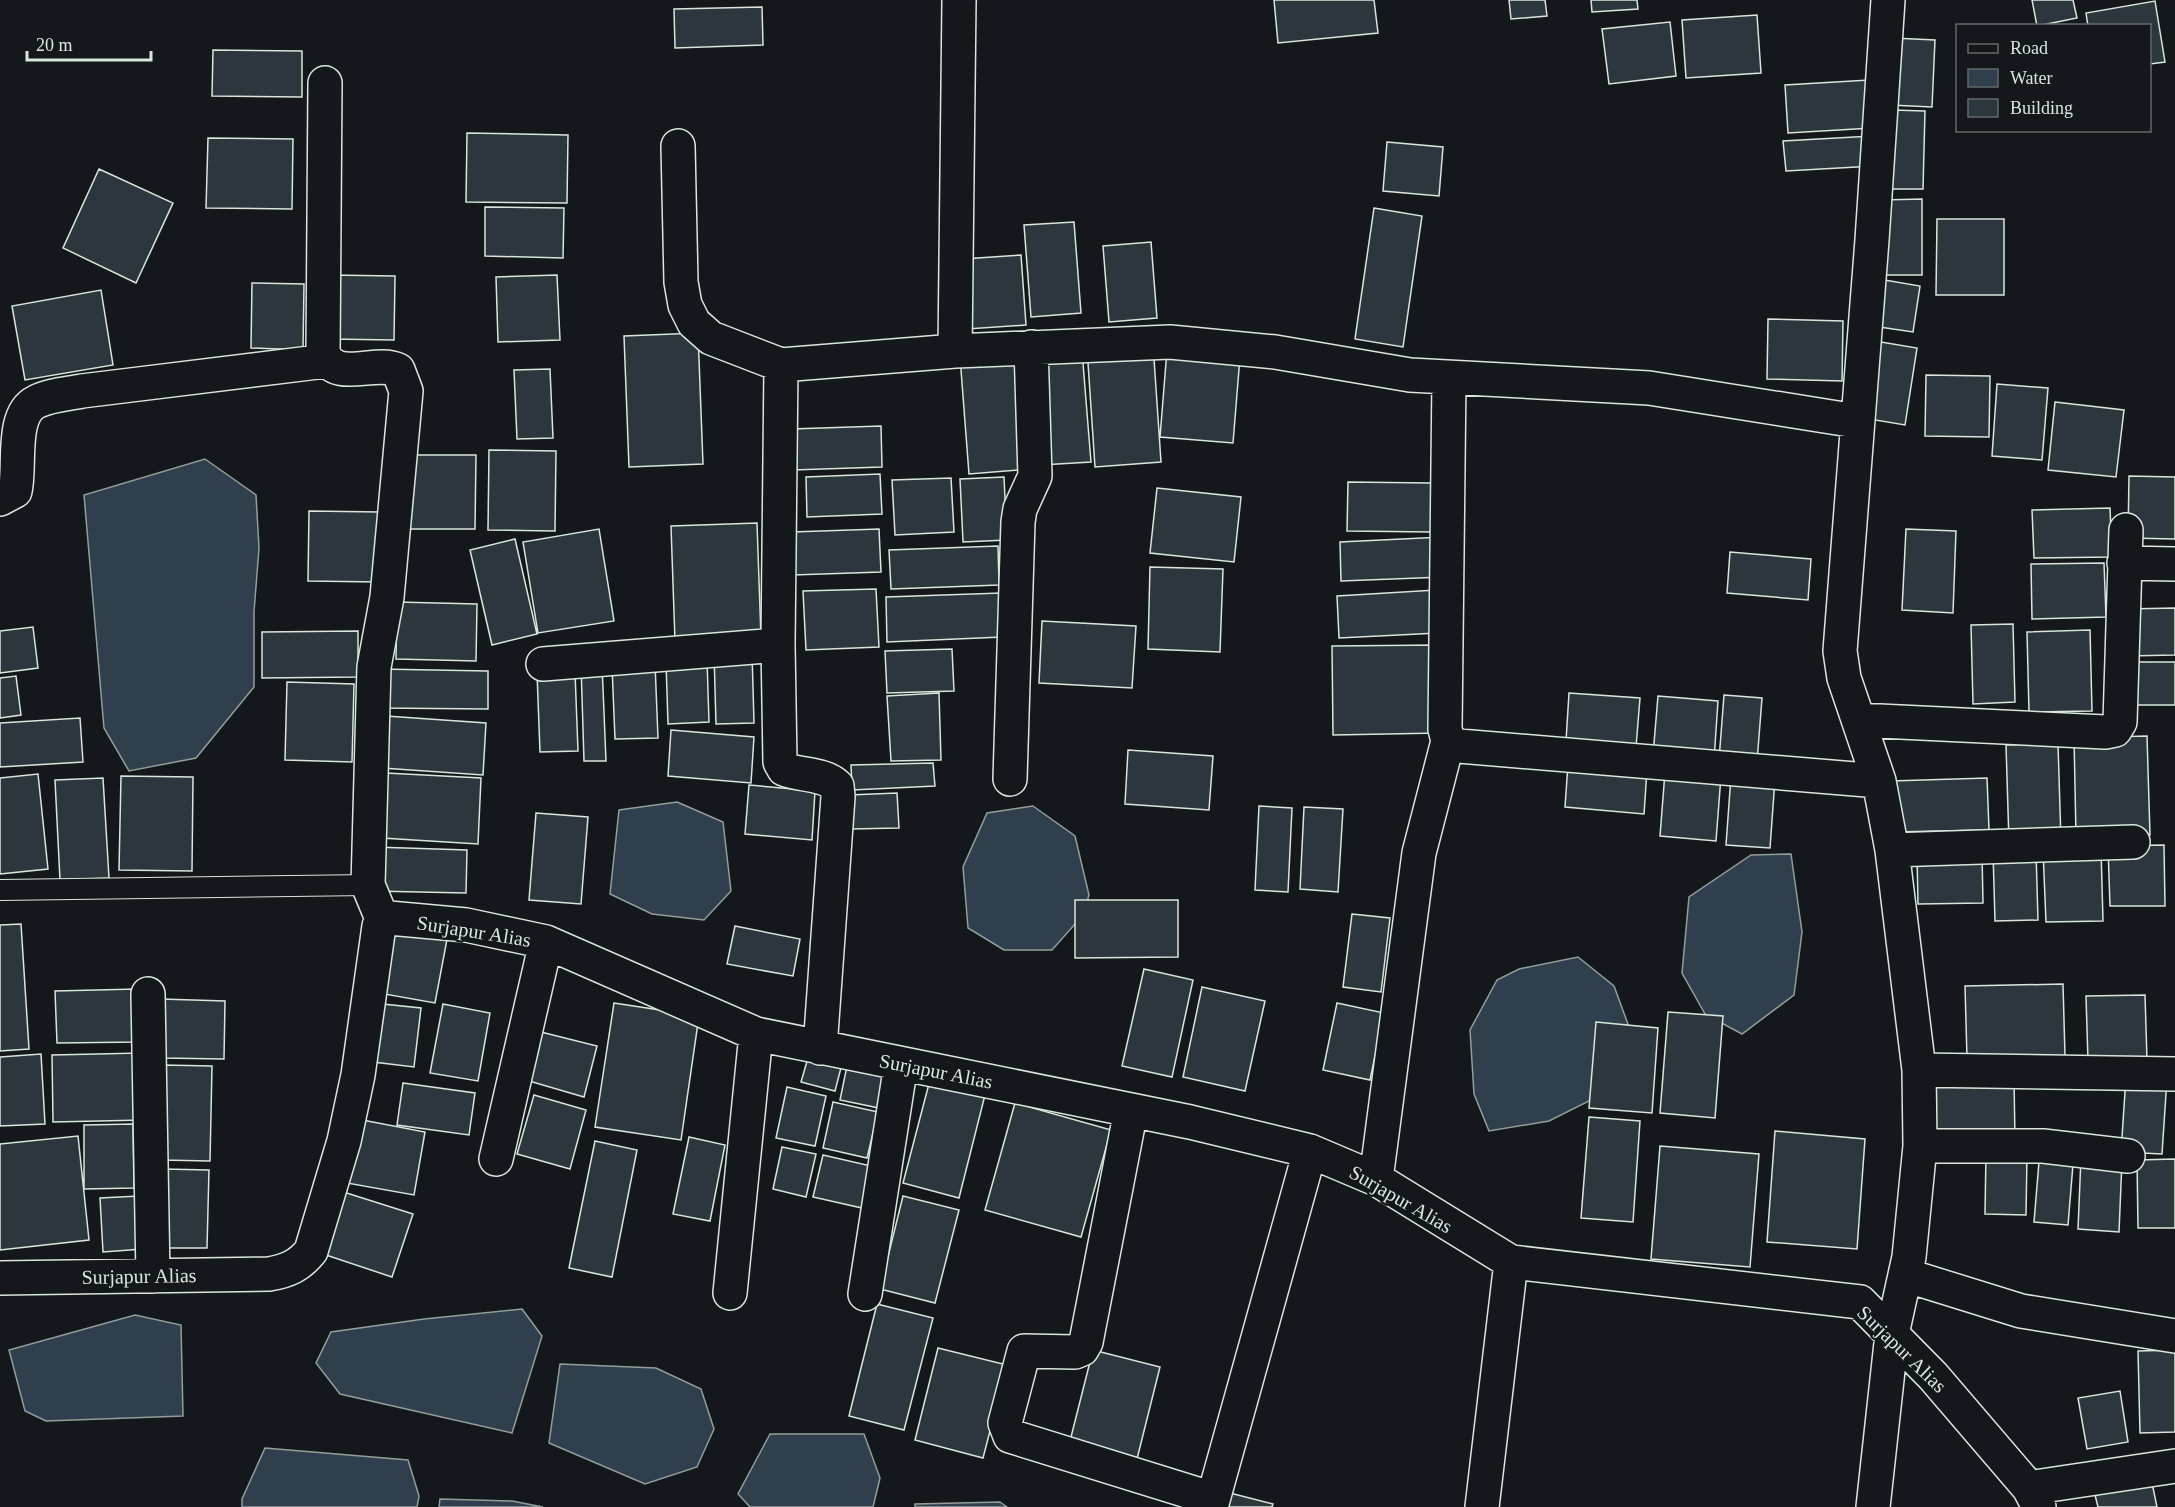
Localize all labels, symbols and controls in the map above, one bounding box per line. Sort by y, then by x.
scale bar [27,24,152,62]
legend [1956,24,2151,132]
text: 20 m [36,35,73,55]
text: Road [2010,38,2048,58]
text: Water [2010,68,2053,88]
text: Building [2010,98,2073,118]
street label: Surjapur Alias [415,911,533,952]
street label: Surjapur Alias [877,1049,995,1094]
street label: Surjapur Alias [1345,1161,1456,1238]
street label: Surjapur Alias [81,1264,197,1289]
street label: Surjapur Alias [1852,1301,1951,1398]

